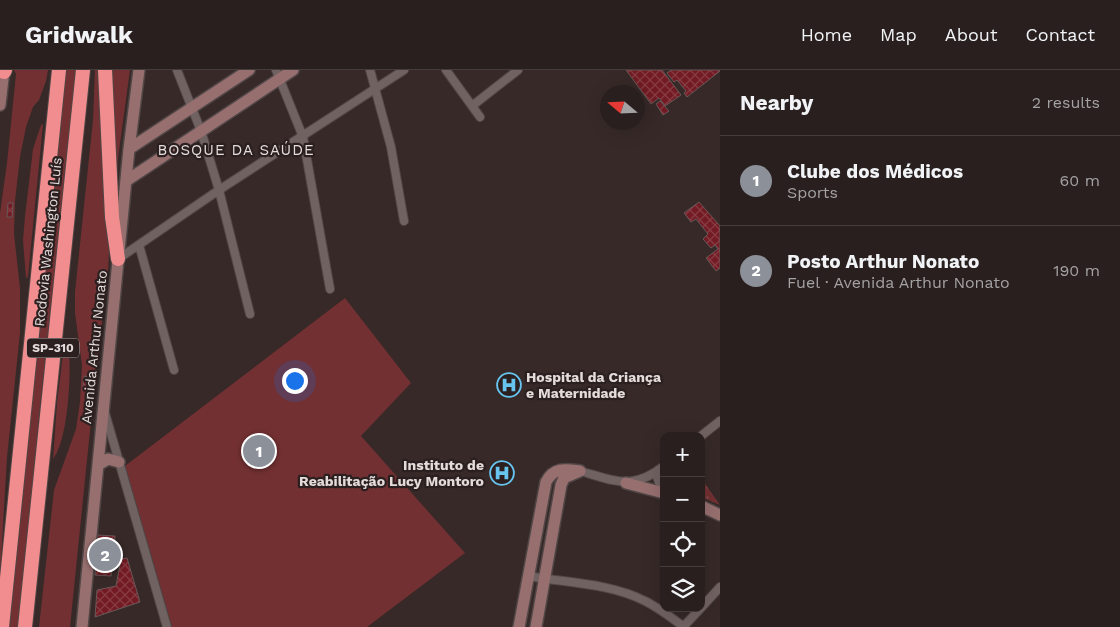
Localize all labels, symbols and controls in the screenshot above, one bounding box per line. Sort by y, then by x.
text: Gridwalk [25,21,133,49]
text: Home [801,24,852,45]
text: Map [880,24,917,45]
text: About [945,24,997,45]
text: Contact [1025,24,1095,45]
north arrow [600,85,645,130]
text: Nearby [740,90,813,115]
text: 2 results [1032,93,1100,112]
district label: BOSQUE DA SAÚDE [157,141,315,159]
street label: Rodovia Washington Luís [31,157,65,327]
text: Clube dos Médicos [787,160,963,183]
text: 1 [753,171,759,190]
text: 60 m [1060,171,1100,190]
text: Sports [787,183,838,202]
text: Posto Arthur Nonato [787,250,979,273]
text: 2 [751,261,761,280]
text: 190 m [1053,261,1100,280]
street label: Avenida Arthur Nonato [78,270,110,424]
text: Fuel · Avenida Arthur Nonato [787,273,1010,292]
road number: SP-310 [27,338,79,358]
your location [282,368,308,394]
place label: Hospital da Criança e Maternidade [526,369,662,401]
hospital icon: Hospital da Criança e Maternidade [496,372,522,398]
pin: 1 [243,432,275,470]
map controls [660,432,705,612]
button: + [660,432,705,477]
place label: Instituto de Reabilitação Lucy Montoro [299,457,484,489]
hospital icon: Instituto de Reabilitação Lucy Montoro [489,460,515,486]
button: − [660,477,705,522]
button: locate [660,522,705,567]
pin: 2 [89,536,121,574]
button: layers [660,567,705,612]

